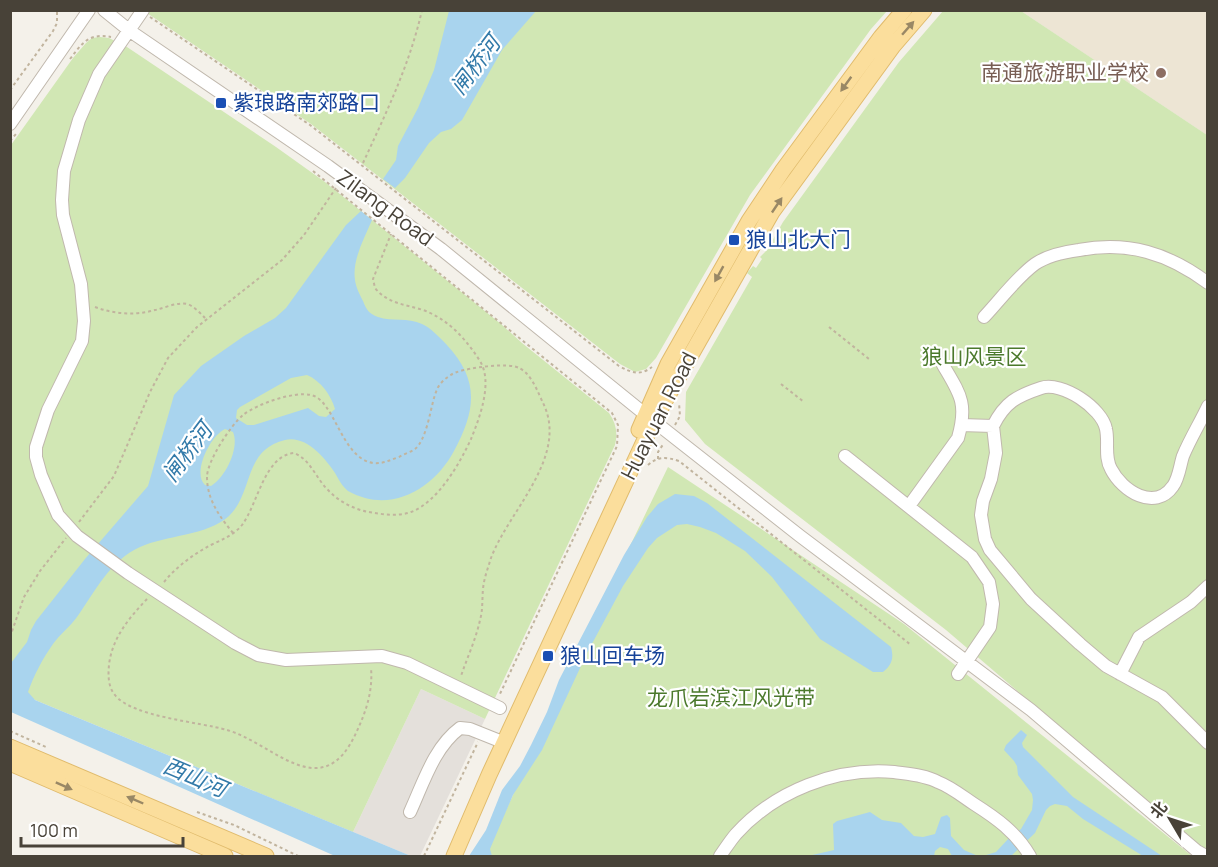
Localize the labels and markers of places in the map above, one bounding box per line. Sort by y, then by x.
place label: 南通旅游职业学校 [981,58,1149,86]
marker: 南通旅游职业学校 [1154,66,1168,80]
place label: 紫琅路南郊路口 [233,88,380,116]
marker: 紫琅路南郊路口 [214,96,228,110]
place label: 狼山北大门 [746,225,851,253]
marker: 狼山北大门 [727,233,741,247]
place label: 狼山回车场 [560,641,665,669]
marker: 狼山回车场 [541,649,555,663]

